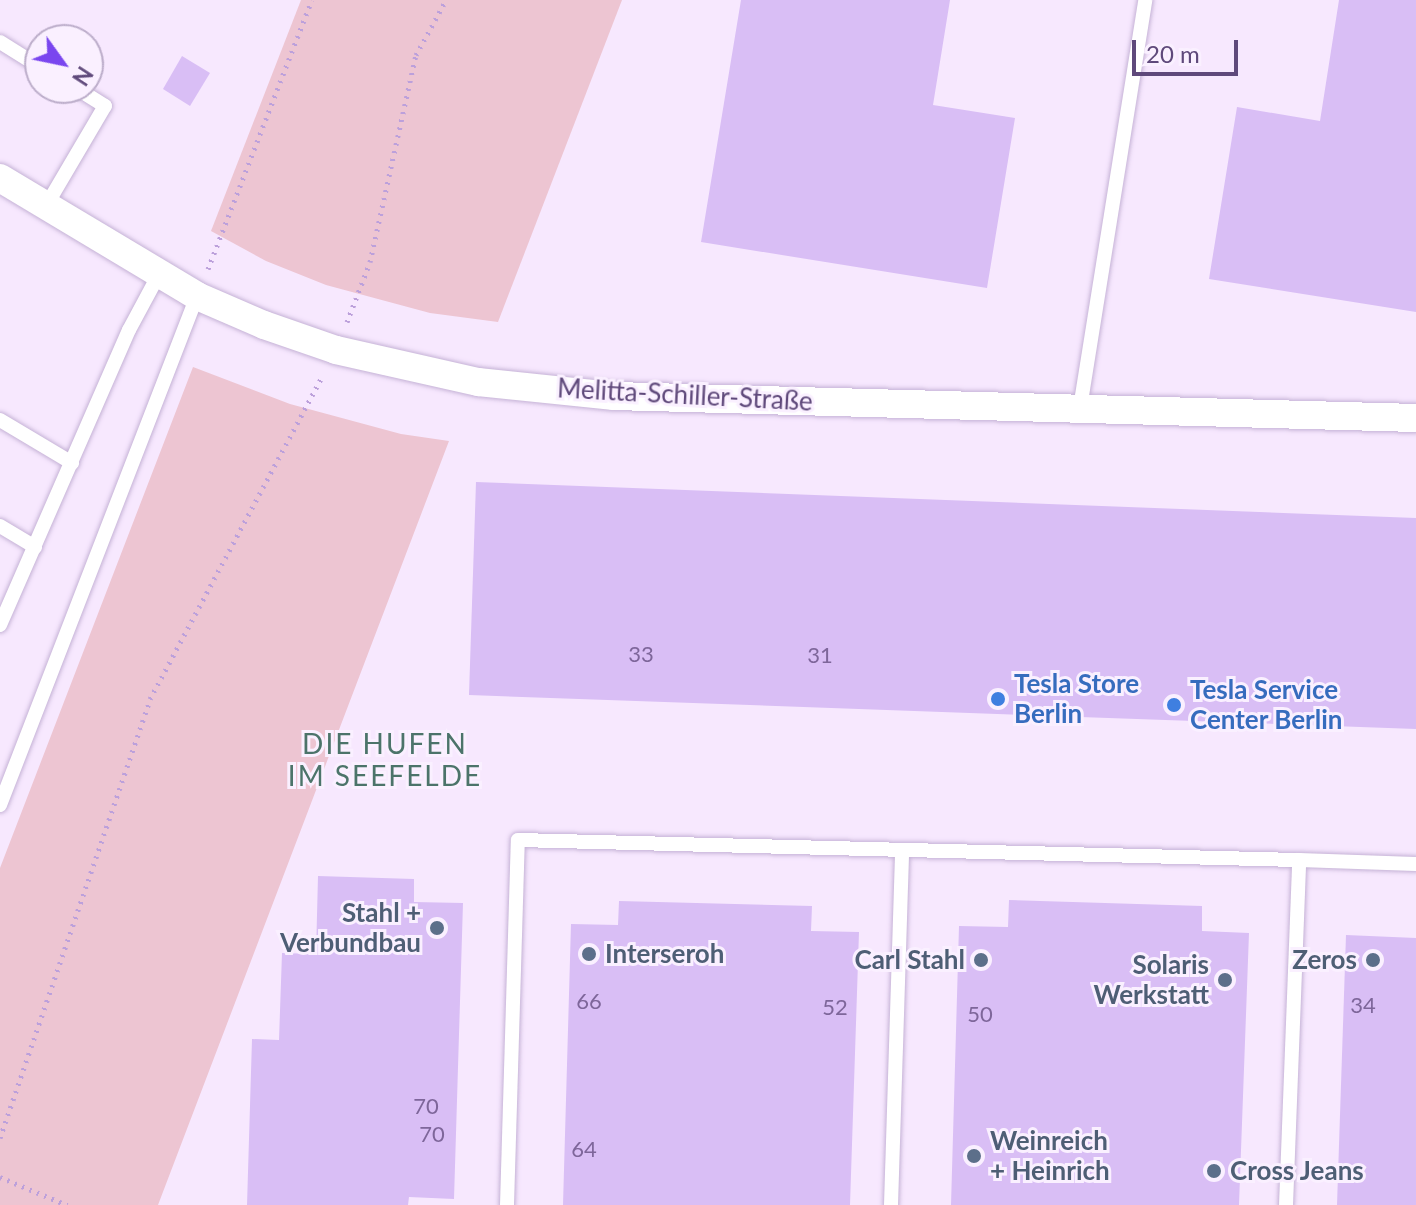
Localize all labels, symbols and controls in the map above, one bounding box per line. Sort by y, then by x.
north arrow [24,24,104,104]
scale bar [1136,24,1242,74]
text: 20 m [1146,39,1200,68]
text: N [67,62,99,91]
street label: Melitta-Schiller-Straße [556,373,814,417]
house number: 33 [628,641,654,667]
house number: 31 [807,642,833,668]
place label: Tesla Store Berlin [1014,668,1139,730]
place label: Tesla Service Center Berlin [1190,674,1343,736]
marker: Tesla Store Berlin [989,690,1007,708]
marker: Tesla Service Center Berlin [1165,696,1183,714]
district label: DIE HUFEN IM SEEFELDE [288,726,482,792]
place label: Stahl + Verbundbau [280,897,421,958]
marker: Stahl + Verbundbau [428,919,446,937]
place label: Interseroh [605,938,724,970]
place label: Carl Stahl [854,944,965,976]
place label: Zeros [1292,944,1357,976]
marker: Interseroh [580,945,598,963]
place label: Solaris Werkstatt [1093,949,1209,1010]
marker: Carl Stahl [972,951,990,969]
marker: Zeros [1364,951,1382,969]
marker: Solaris Werkstatt [1216,971,1234,989]
house number: 66 [576,988,602,1014]
house number: 34 [1350,992,1376,1018]
house number: 52 [822,994,848,1020]
house number: 50 [967,1001,993,1027]
house number: 70 [413,1093,439,1119]
house number: 70 [419,1121,445,1147]
place label: Weinreich + Heinrich [990,1125,1110,1186]
house number: 64 [571,1136,597,1162]
marker: Weinreich + Heinrich [965,1147,983,1165]
place label: Cross Jeans [1230,1155,1364,1187]
marker: Cross Jeans [1205,1162,1223,1180]

